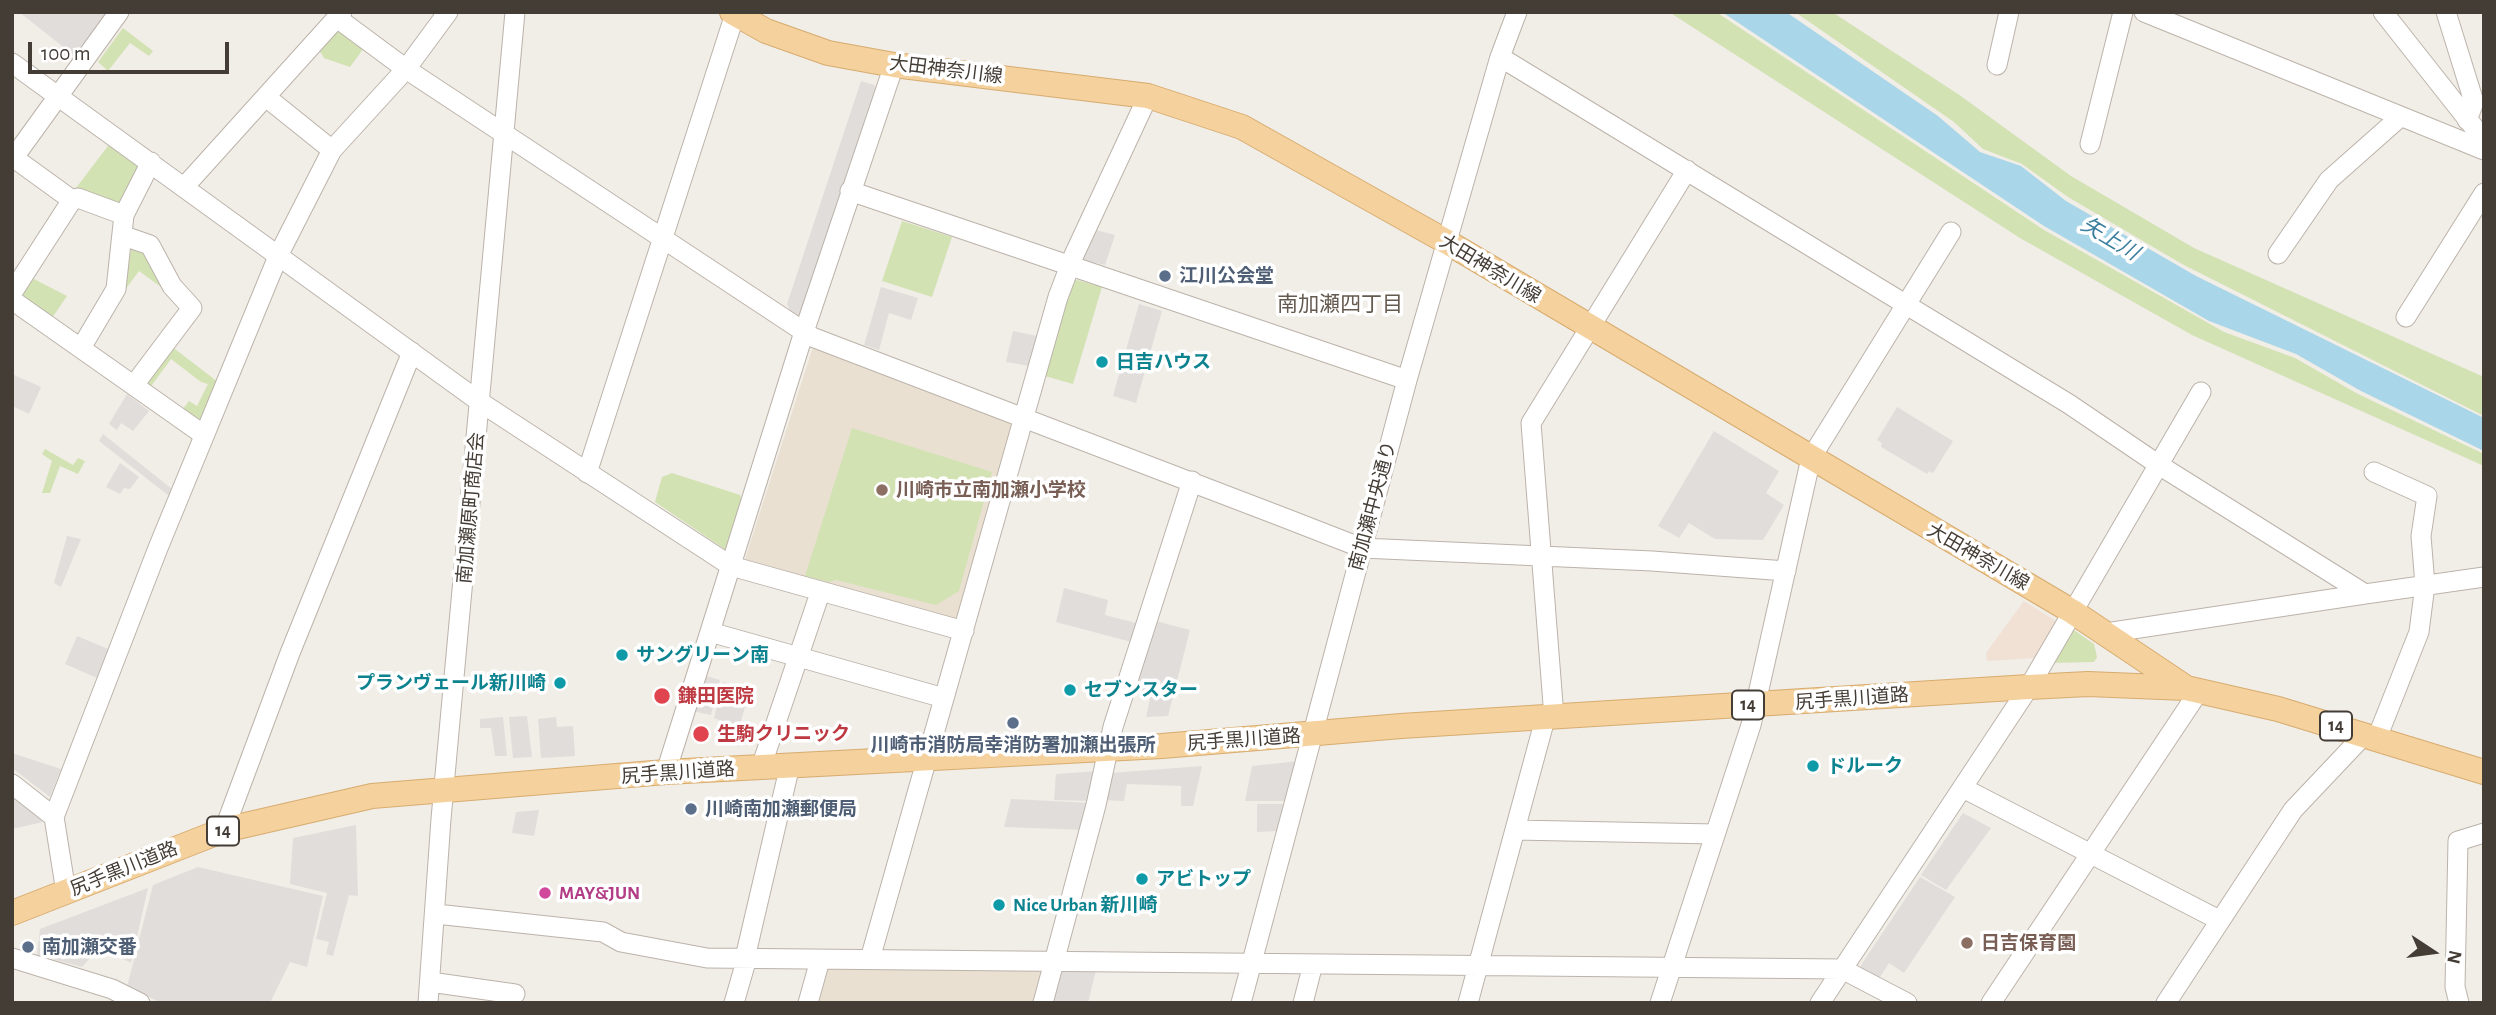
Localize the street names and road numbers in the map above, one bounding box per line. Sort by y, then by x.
street label: 大田神奈川線 [888,52,1004,88]
street label: 大田神奈川線 [1435,230,1545,308]
street label: 南加瀬原町商店会 [453,431,489,585]
street label: 南加瀬中央通り [1345,439,1401,573]
street label: 大田神奈川線 [1923,519,2033,595]
street label: 尻手黒川道路 [1794,684,1910,714]
road number: 14 [1732,690,1764,720]
road number: 14 [2320,712,2352,740]
street label: 尻手黒川道路 [1186,725,1302,755]
street label: 尻手黒川道路 [620,758,736,788]
road number: 14 [207,816,239,846]
street label: 尻手黒川道路 [67,837,181,901]

